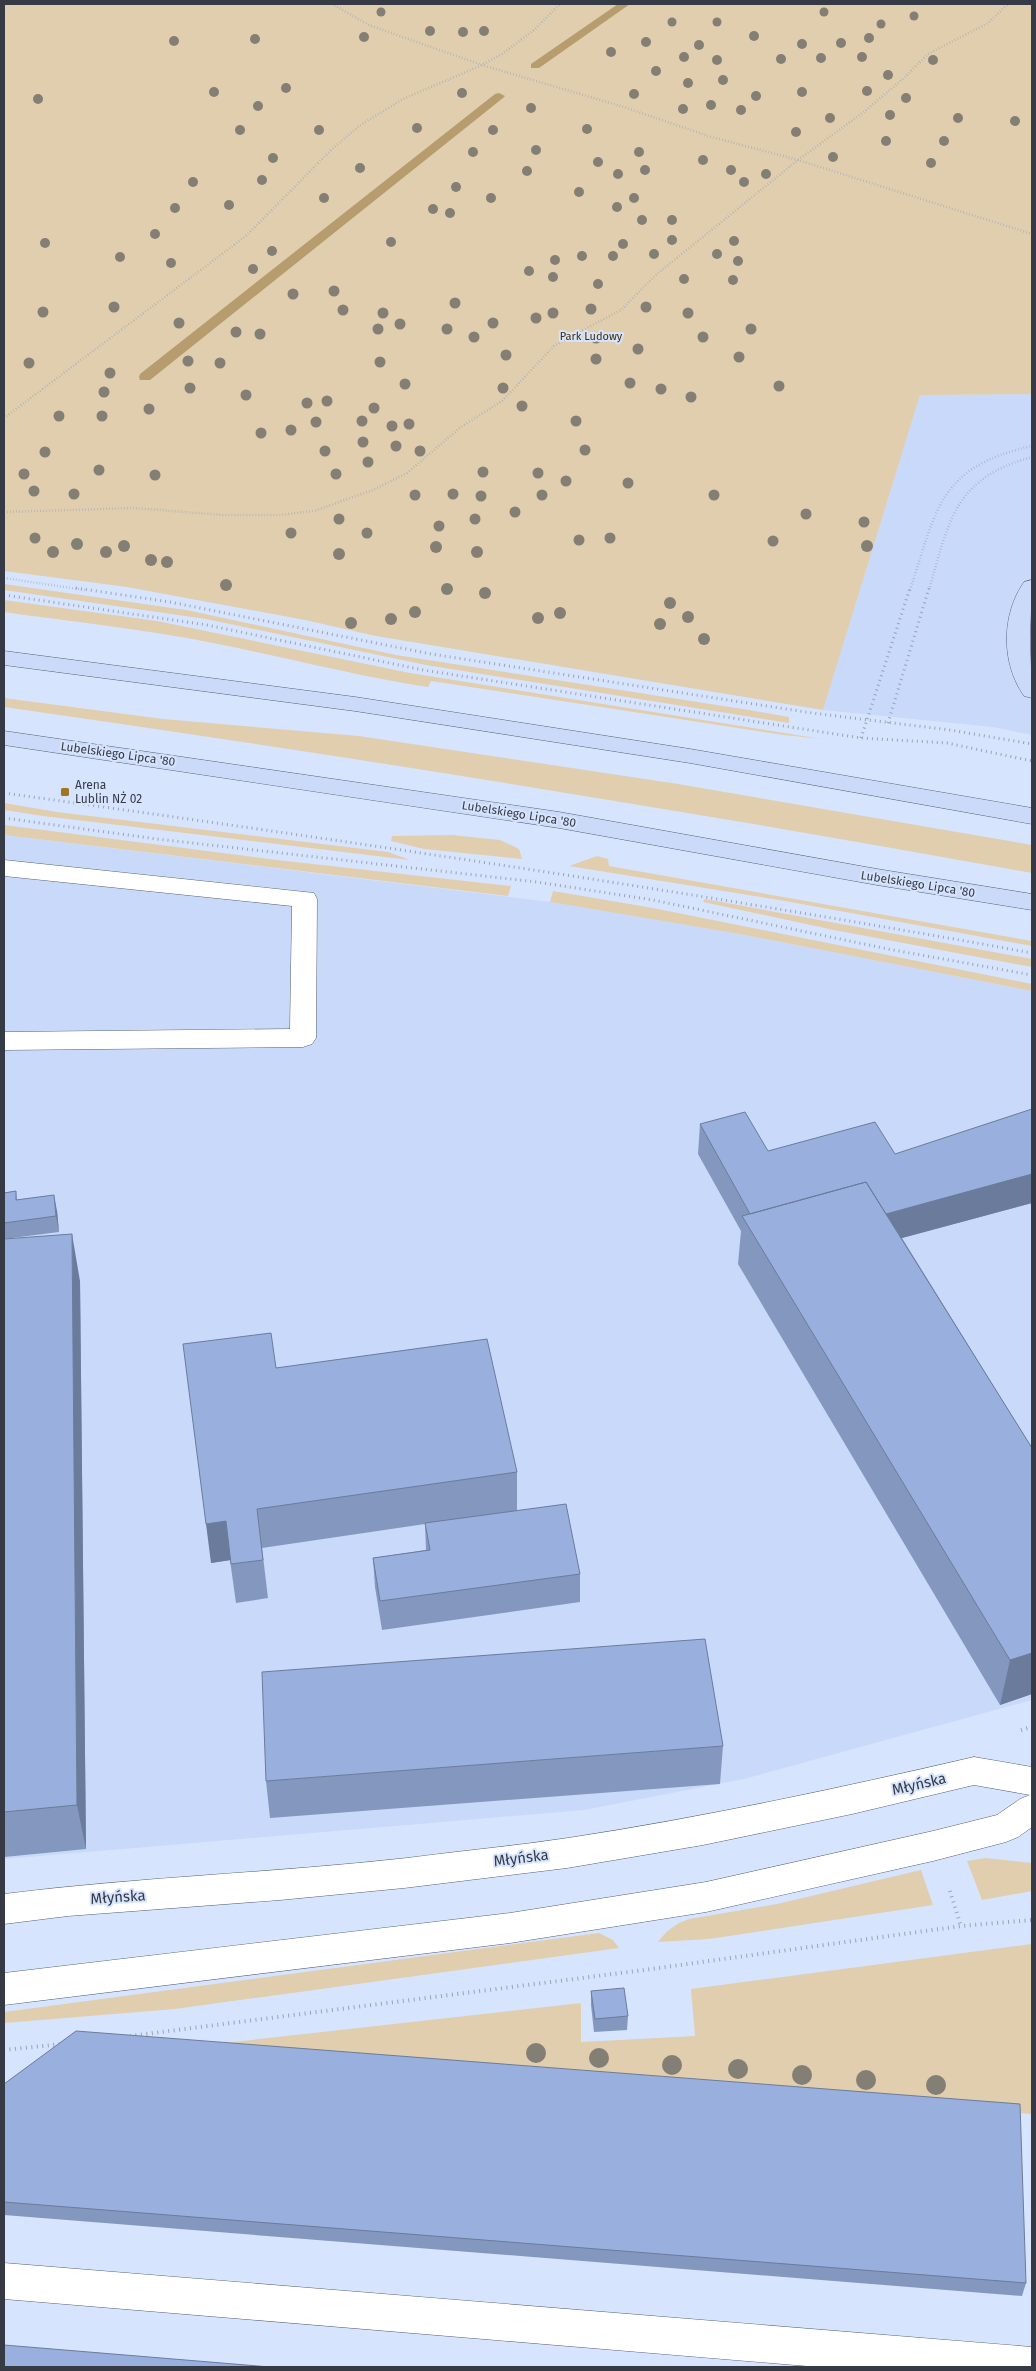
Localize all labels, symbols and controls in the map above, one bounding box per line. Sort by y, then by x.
park label: Park Ludowy [560,330,623,343]
street label: Lubelskiego Lipca '80 [60,739,176,769]
place label: Arena Lublin NŻ 02 [75,778,142,806]
marker: Arena Lublin NŻ 02 [59,786,71,798]
street label: Lubelskiego Lipca '80 [461,798,577,830]
street label: Lubelskiego Lipca '80 [860,868,976,900]
street label: Młyńska [890,1769,948,1799]
street label: Młyńska [493,1846,549,1870]
street label: Młyńska [90,1886,146,1908]

